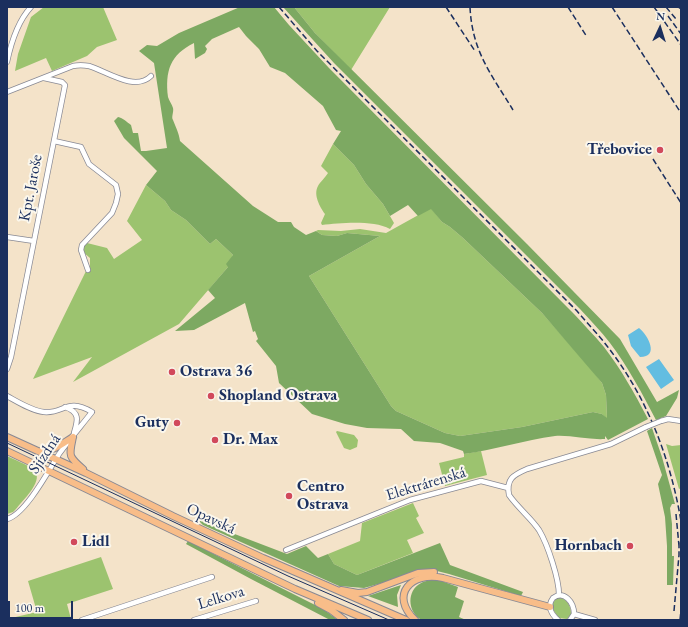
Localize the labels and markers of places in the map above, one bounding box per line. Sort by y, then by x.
place label: Třebovice [587,140,652,160]
marker: Třebovice [655,145,665,155]
place label: Ostrava 36 [180,362,252,382]
marker: Ostrava 36 [167,367,177,377]
place label: Shopland Ostrava [219,386,337,406]
marker: Shopland Ostrava [206,391,216,401]
place label: Guty [135,413,169,433]
marker: Guty [172,418,182,428]
place label: Dr. Max [223,430,278,450]
marker: Dr. Max [210,435,220,445]
place label: Centro Ostrava [297,477,349,515]
marker: Centro Ostrava [284,491,294,501]
place label: Lidl [82,532,110,552]
place label: Hornbach [555,536,622,556]
marker: Lidl [69,537,79,547]
marker: Hornbach [625,541,635,551]

